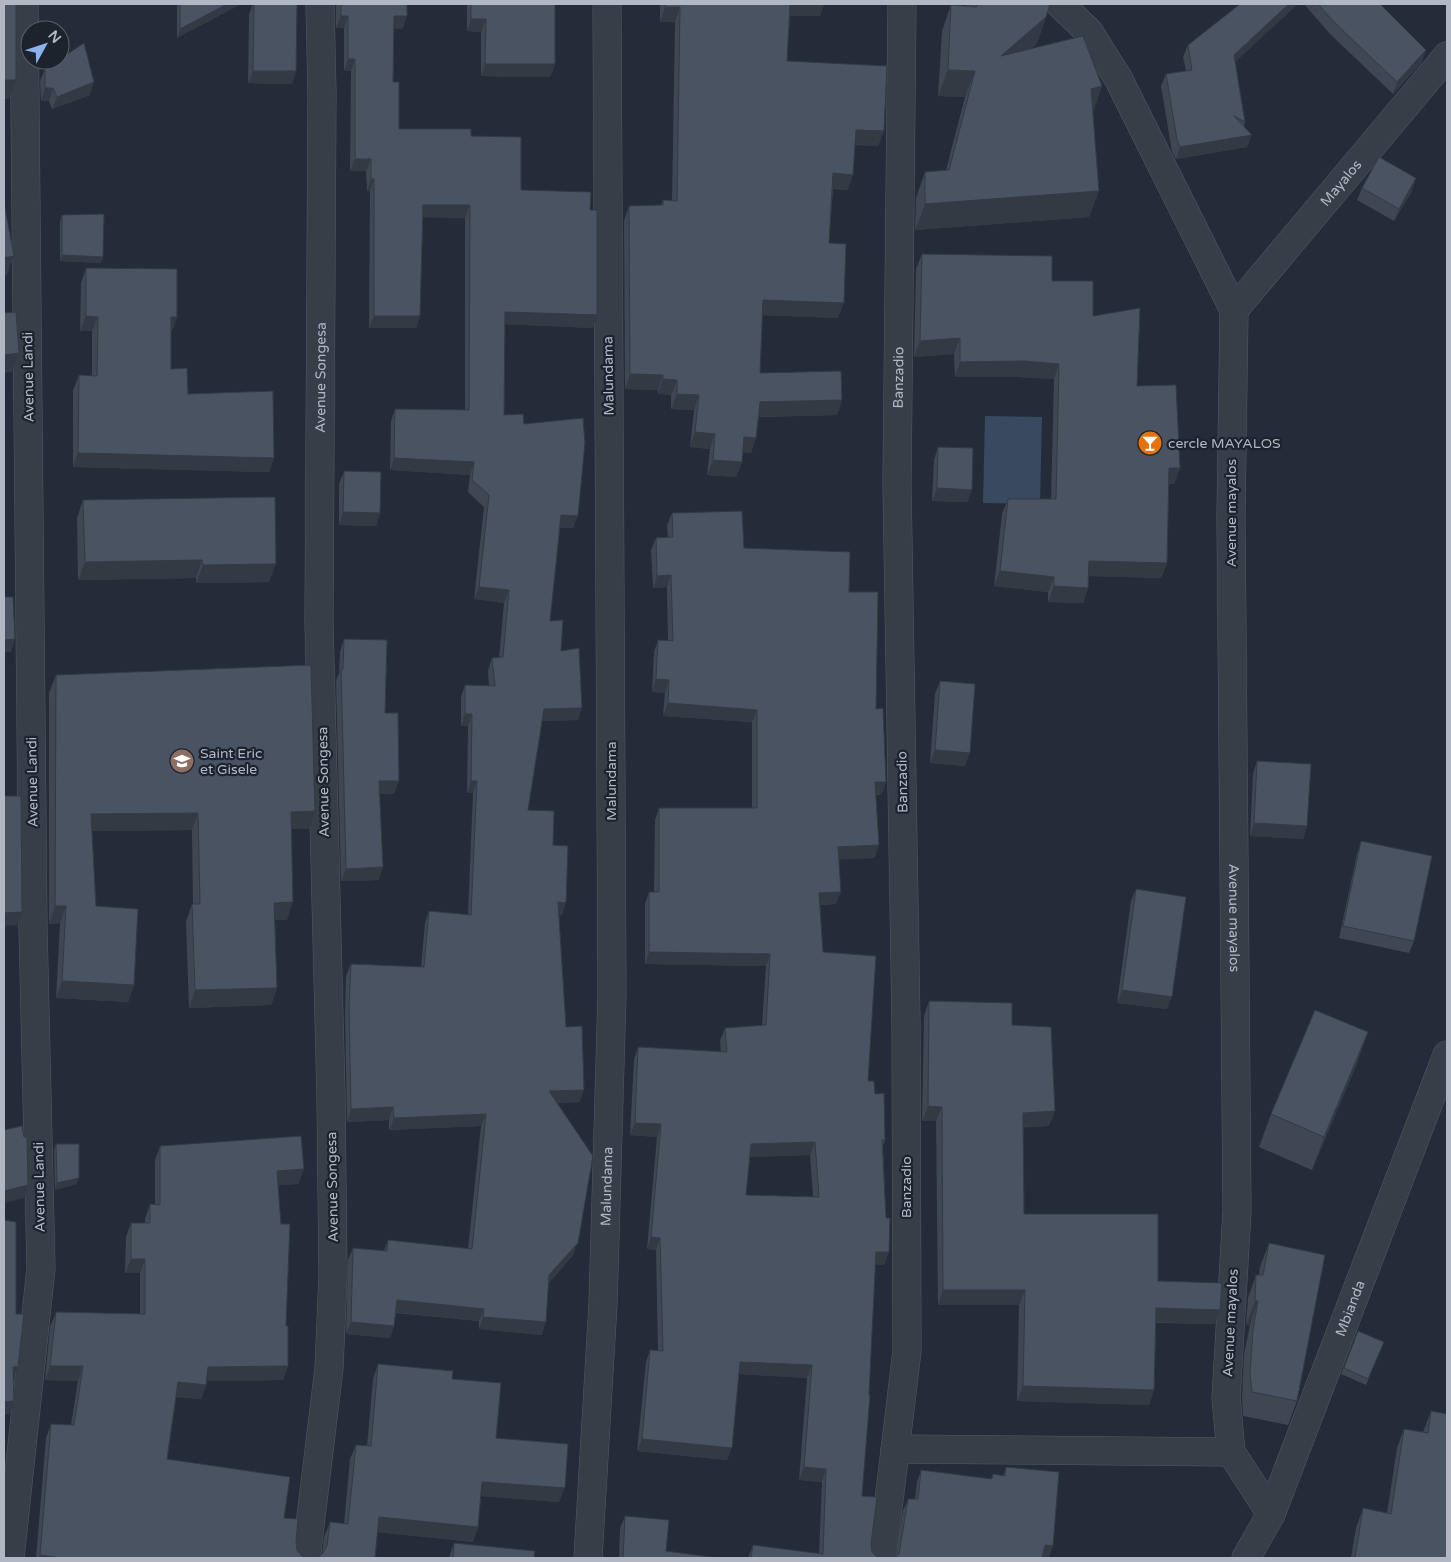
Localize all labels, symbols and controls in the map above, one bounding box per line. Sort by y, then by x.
north arrow [20,20,70,70]
text: N [44,27,65,47]
street label: Mayalos [1317,156,1366,210]
street label: Avenue Songesa [312,322,330,433]
street label: Avenue Landi [19,332,38,422]
street label: Malundama [599,336,618,416]
street label: Banzadio [890,347,907,409]
bar icon: cercle MAYALOS [1137,430,1163,456]
place label: cercle MAYALOS [1168,435,1281,452]
street label: Avenue mayalos [1223,459,1240,567]
street label: Avenue Songesa [314,726,333,838]
street label: Avenue Landi [23,737,42,827]
street label: Malundama [603,741,620,821]
place label: Saint Eric et Gisele [200,745,262,778]
school or university icon: Saint Eric et Gisele [169,748,195,774]
street label: Banzadio [893,751,912,813]
street label: Avenue mayalos [1225,864,1243,972]
street label: Avenue Songesa [323,1131,342,1243]
street label: Avenue Landi [30,1142,49,1232]
street label: Malundama [597,1147,617,1226]
street label: Banzadio [898,1156,915,1218]
street label: Avenue mayalos [1219,1268,1242,1378]
street label: Mbianda [1332,1278,1369,1339]

